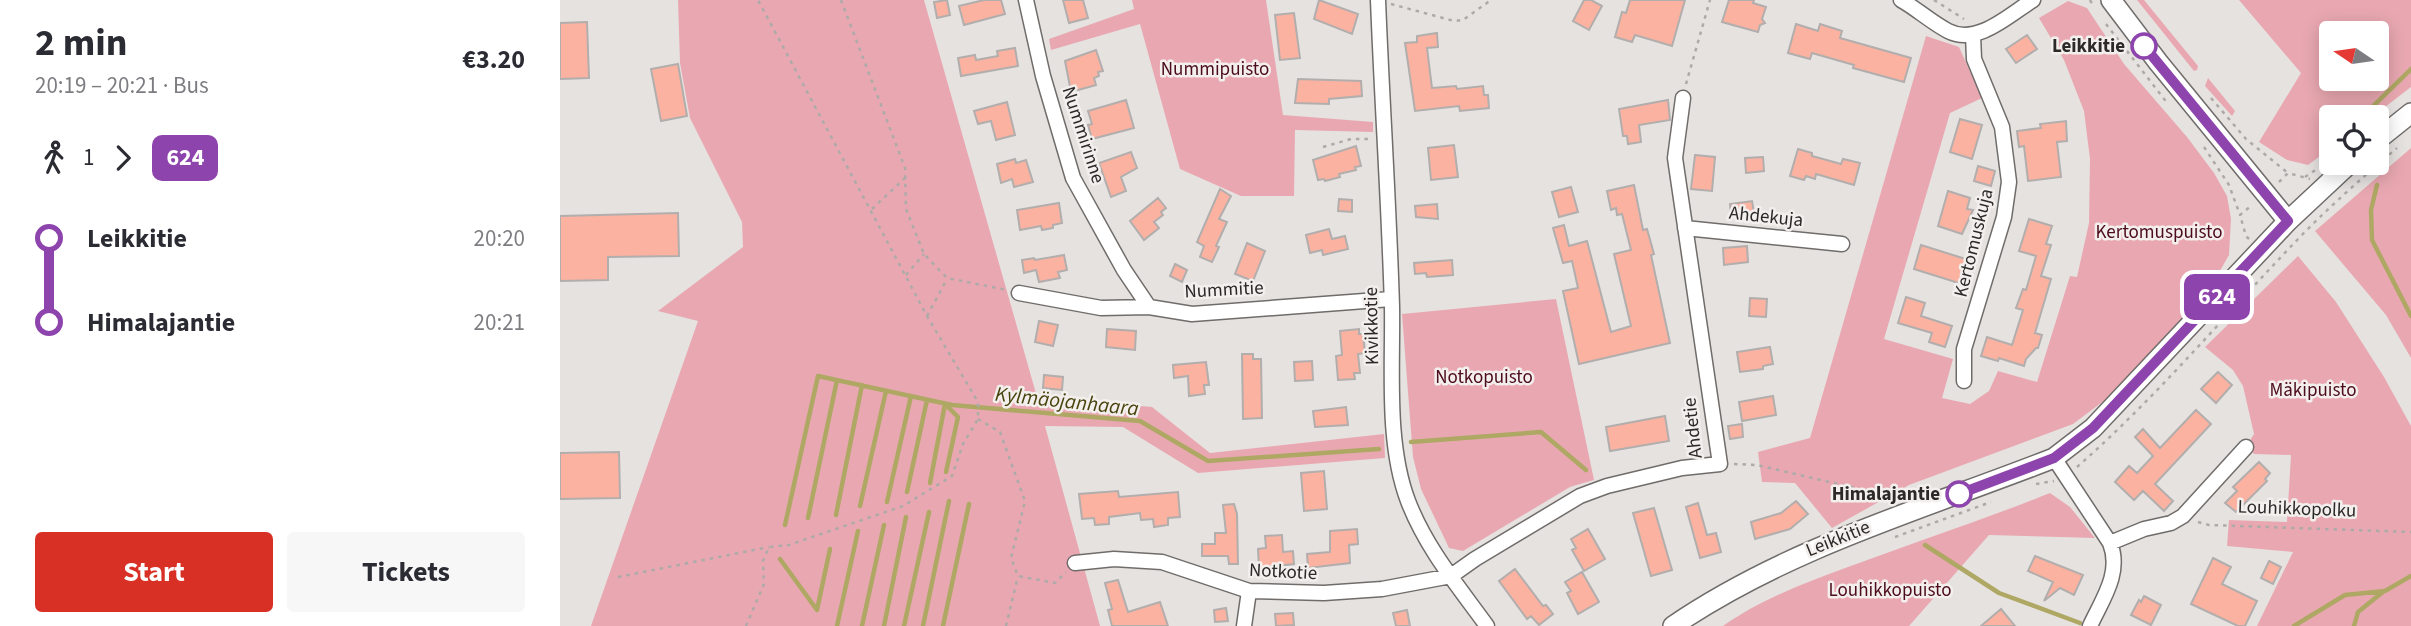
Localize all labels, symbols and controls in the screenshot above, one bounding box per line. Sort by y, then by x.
text: 2 min [35,16,127,70]
north arrow [2319,21,2389,91]
map controls [2319,21,2389,175]
place label: Leikkitie [2052,33,2125,60]
marker: Leikkitie [2131,33,2157,59]
text: €3.20 [462,41,525,78]
park label: Nummipuisto [1161,56,1269,83]
text: 20:19 – 20:21 · Bus [35,69,209,102]
street label: Nummirinne [1055,83,1111,187]
button: locate [2319,105,2389,175]
icon: walk [35,139,73,177]
icon: forward [104,139,142,177]
text: 624 [166,140,204,175]
text: 1 [83,141,94,174]
street label: Kertomuskuja [1947,186,2001,300]
street label: Ahdekuja [1728,200,1804,234]
park label: Kertomuspuisto [2096,219,2222,246]
text: Leikkitie [87,220,187,257]
text: 20:20 [474,222,525,255]
street label: Nummitie [1184,274,1264,306]
line badge: 624 [2177,274,2257,320]
text: 624 [2198,279,2236,314]
street label: Kivikkotie [1358,287,1386,365]
text: Himalajantie [87,304,235,341]
text: 20:21 [474,306,525,339]
park label: Notkopuisto [1435,364,1533,391]
park label: Mäkipuisto [2269,377,2357,404]
water label: Kylmäojanhaara [994,379,1140,423]
street label: Ahdetie [1676,396,1710,460]
place label: Himalajantie [1832,481,1940,508]
marker: Himalajantie [1946,481,1972,507]
street label: Louhikkopolku [2237,493,2357,525]
street label: Leikkitie [1802,514,1874,564]
button: Start [35,532,273,612]
button: Tickets [287,532,525,612]
street label: Notkotie [1248,557,1318,587]
park label: Louhikkopuisto [1828,577,1952,604]

